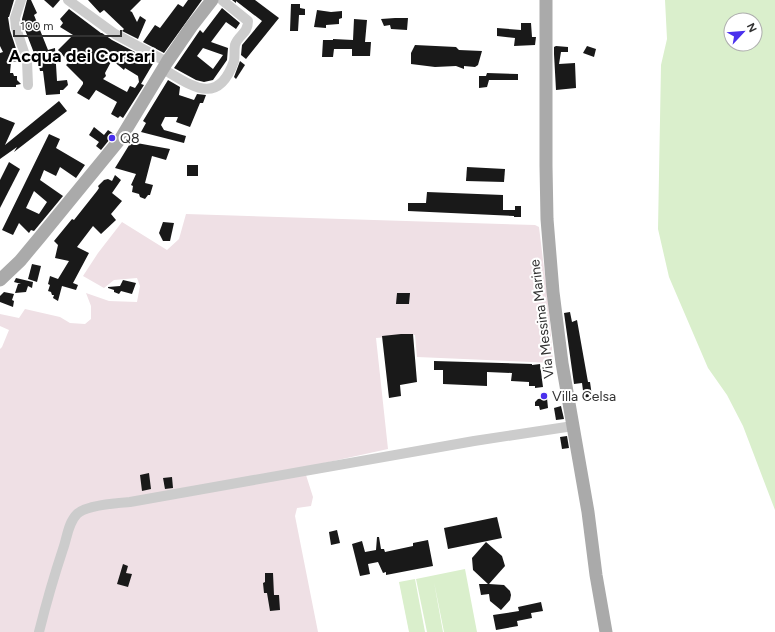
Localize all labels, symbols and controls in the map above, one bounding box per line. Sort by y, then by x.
scale bar [14,12,121,38]
north arrow [723,12,763,52]
text: 100 m [20,19,54,33]
text: N [744,21,759,35]
district label: Acqua dei Corsari [9,45,155,67]
place label: Q8 [120,130,140,147]
marker: Q8 [107,133,117,143]
street label: Via Messina Marine [526,258,558,380]
place label: Villa Celsa [552,388,616,405]
marker: Villa Celsa [539,391,549,401]

